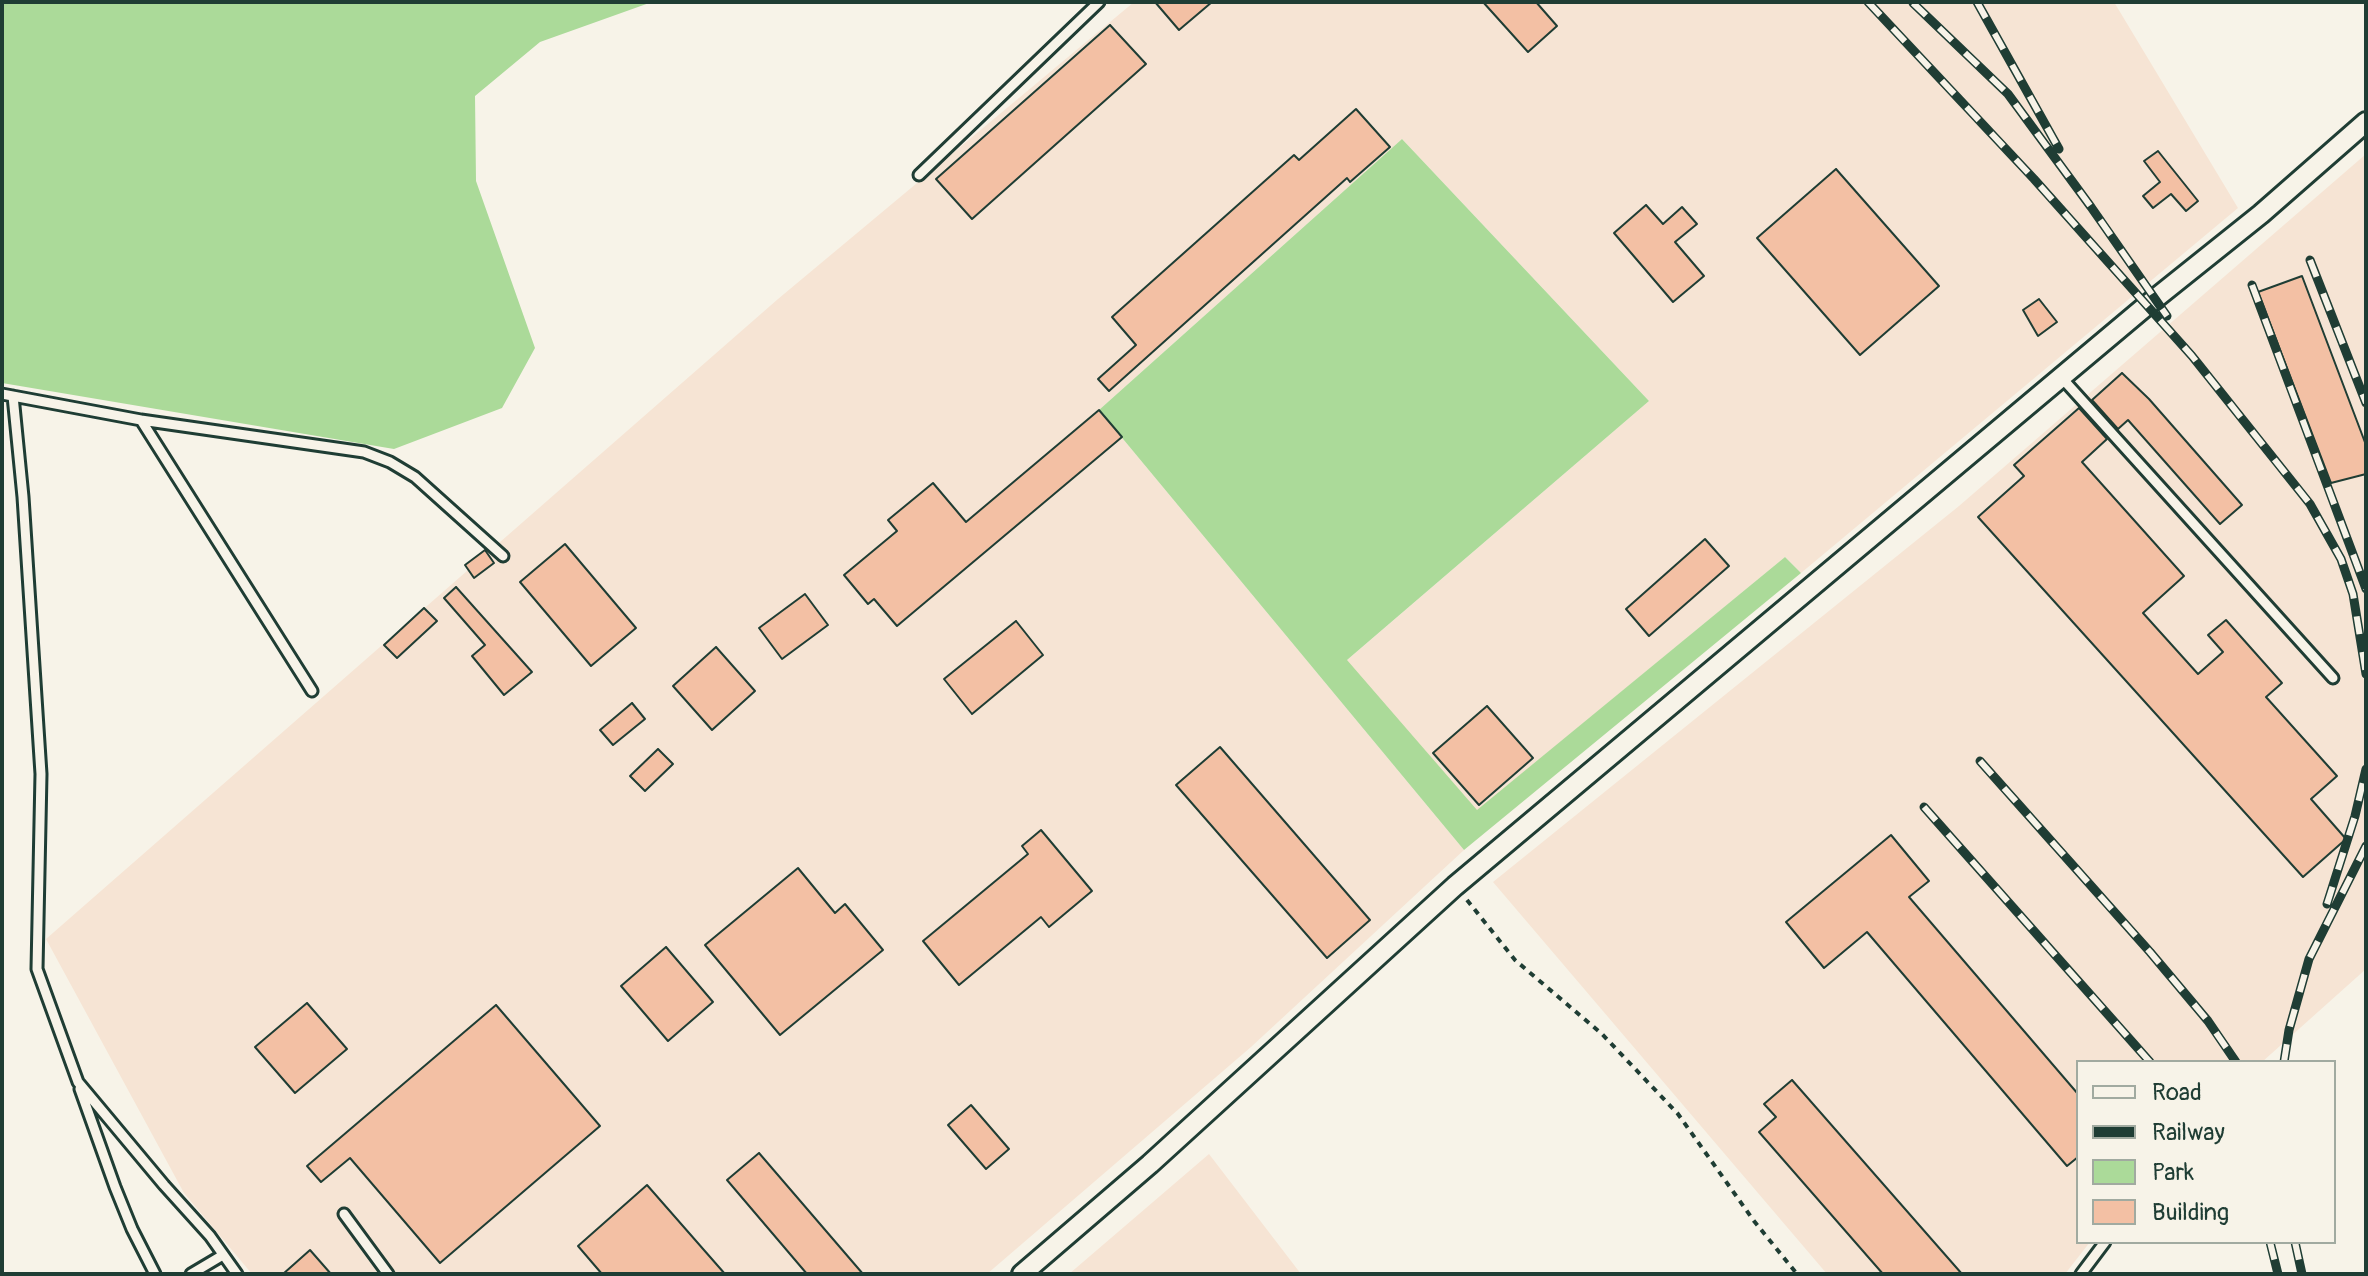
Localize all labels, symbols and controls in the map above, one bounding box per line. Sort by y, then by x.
legend [2076,1060,2336,1244]
text: Road [2152,1078,2202,1107]
text: Railway [2152,1118,2225,1147]
text: Park [2152,1158,2194,1187]
text: Building [2152,1198,2229,1227]

